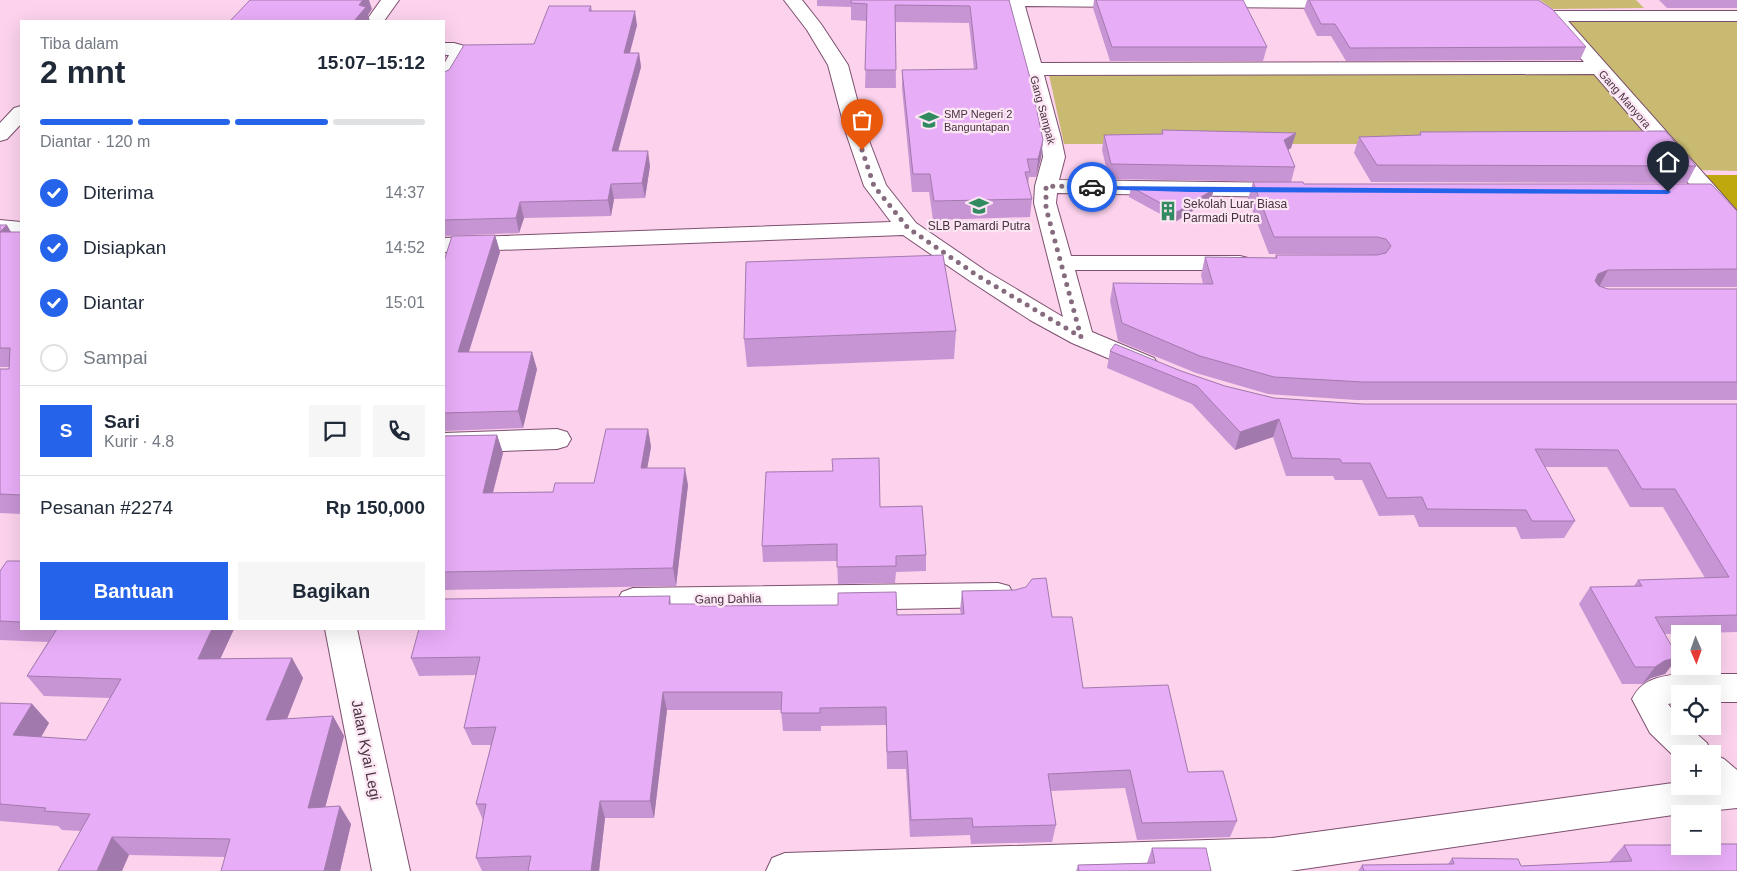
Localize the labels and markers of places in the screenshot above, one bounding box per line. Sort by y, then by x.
pin [841,99,883,150]
place label: SMP Negeri 2 Banguntapan [944,108,1012,133]
school or university icon: SMP Negeri 2 Banguntapan [918,109,940,131]
pin [1647,141,1689,192]
school or university icon: SLB Pamardi Putra [968,195,990,217]
place label: Sekolah Luar Biasa Parmadi Putra [1183,197,1287,225]
building icon: Sekolah Luar Biasa Parmadi Putra [1157,200,1179,222]
place label: SLB Pamardi Putra [928,219,1031,233]

